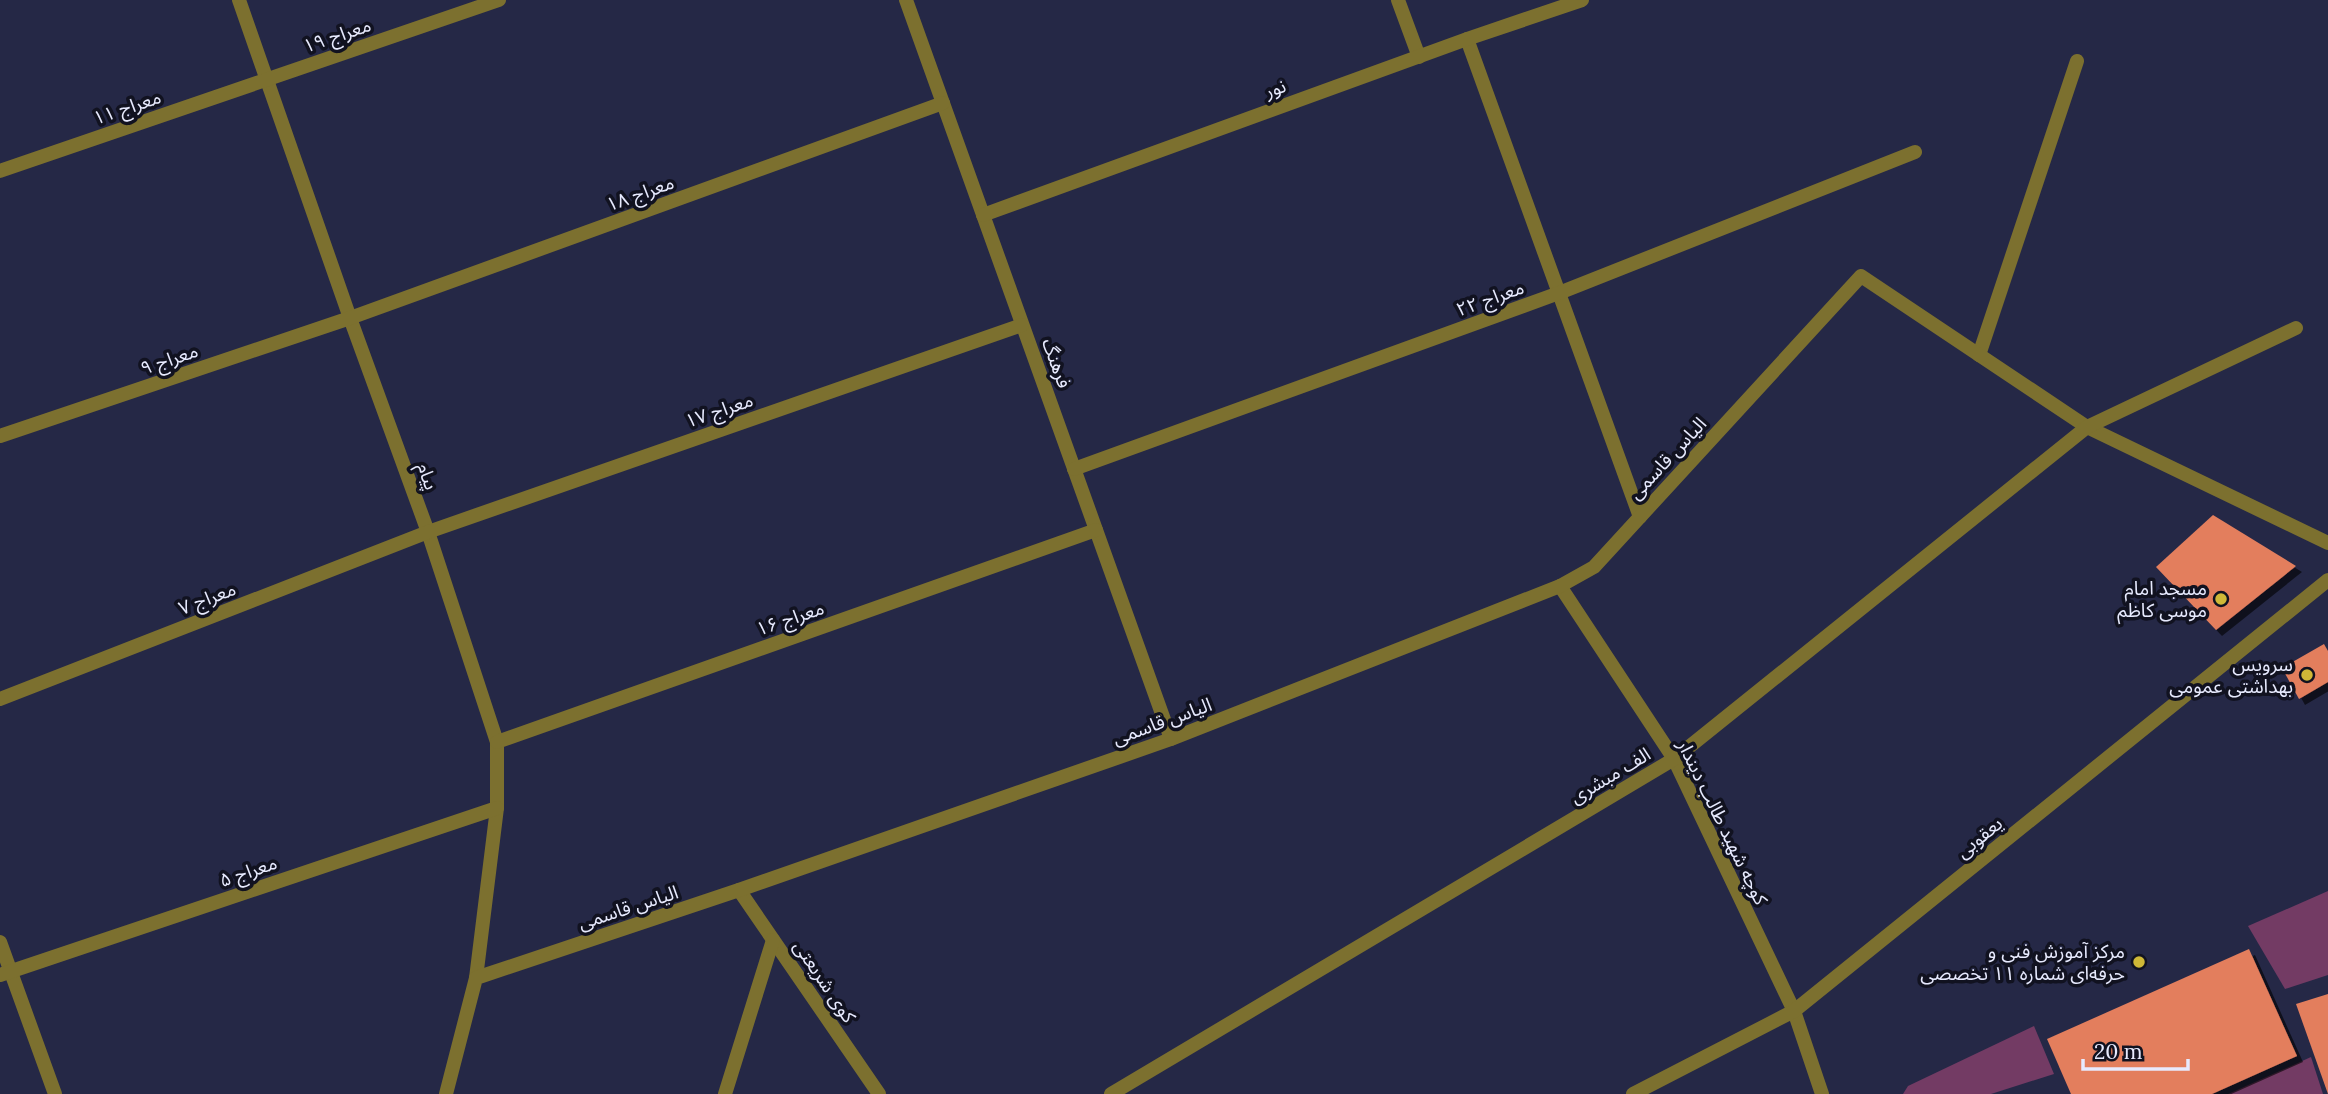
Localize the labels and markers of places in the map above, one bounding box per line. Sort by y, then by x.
place label: مسجد امام موسی کاظم [2117,576,2207,625]
marker: مسجد امام موسی کاظم [2213,591,2229,607]
place label: سرویس بهداشتی عمومی [2169,652,2293,698]
marker: سرویس بهداشتی عمومی [2299,667,2315,683]
place label: مرکز آموزش فنی و حرفه‌ای شماره ۱۱ تخصصی [1920,939,2125,985]
marker: مرکز آموزش فنی و حرفه‌ای شماره ۱۱ تخصصی [2131,954,2147,970]

